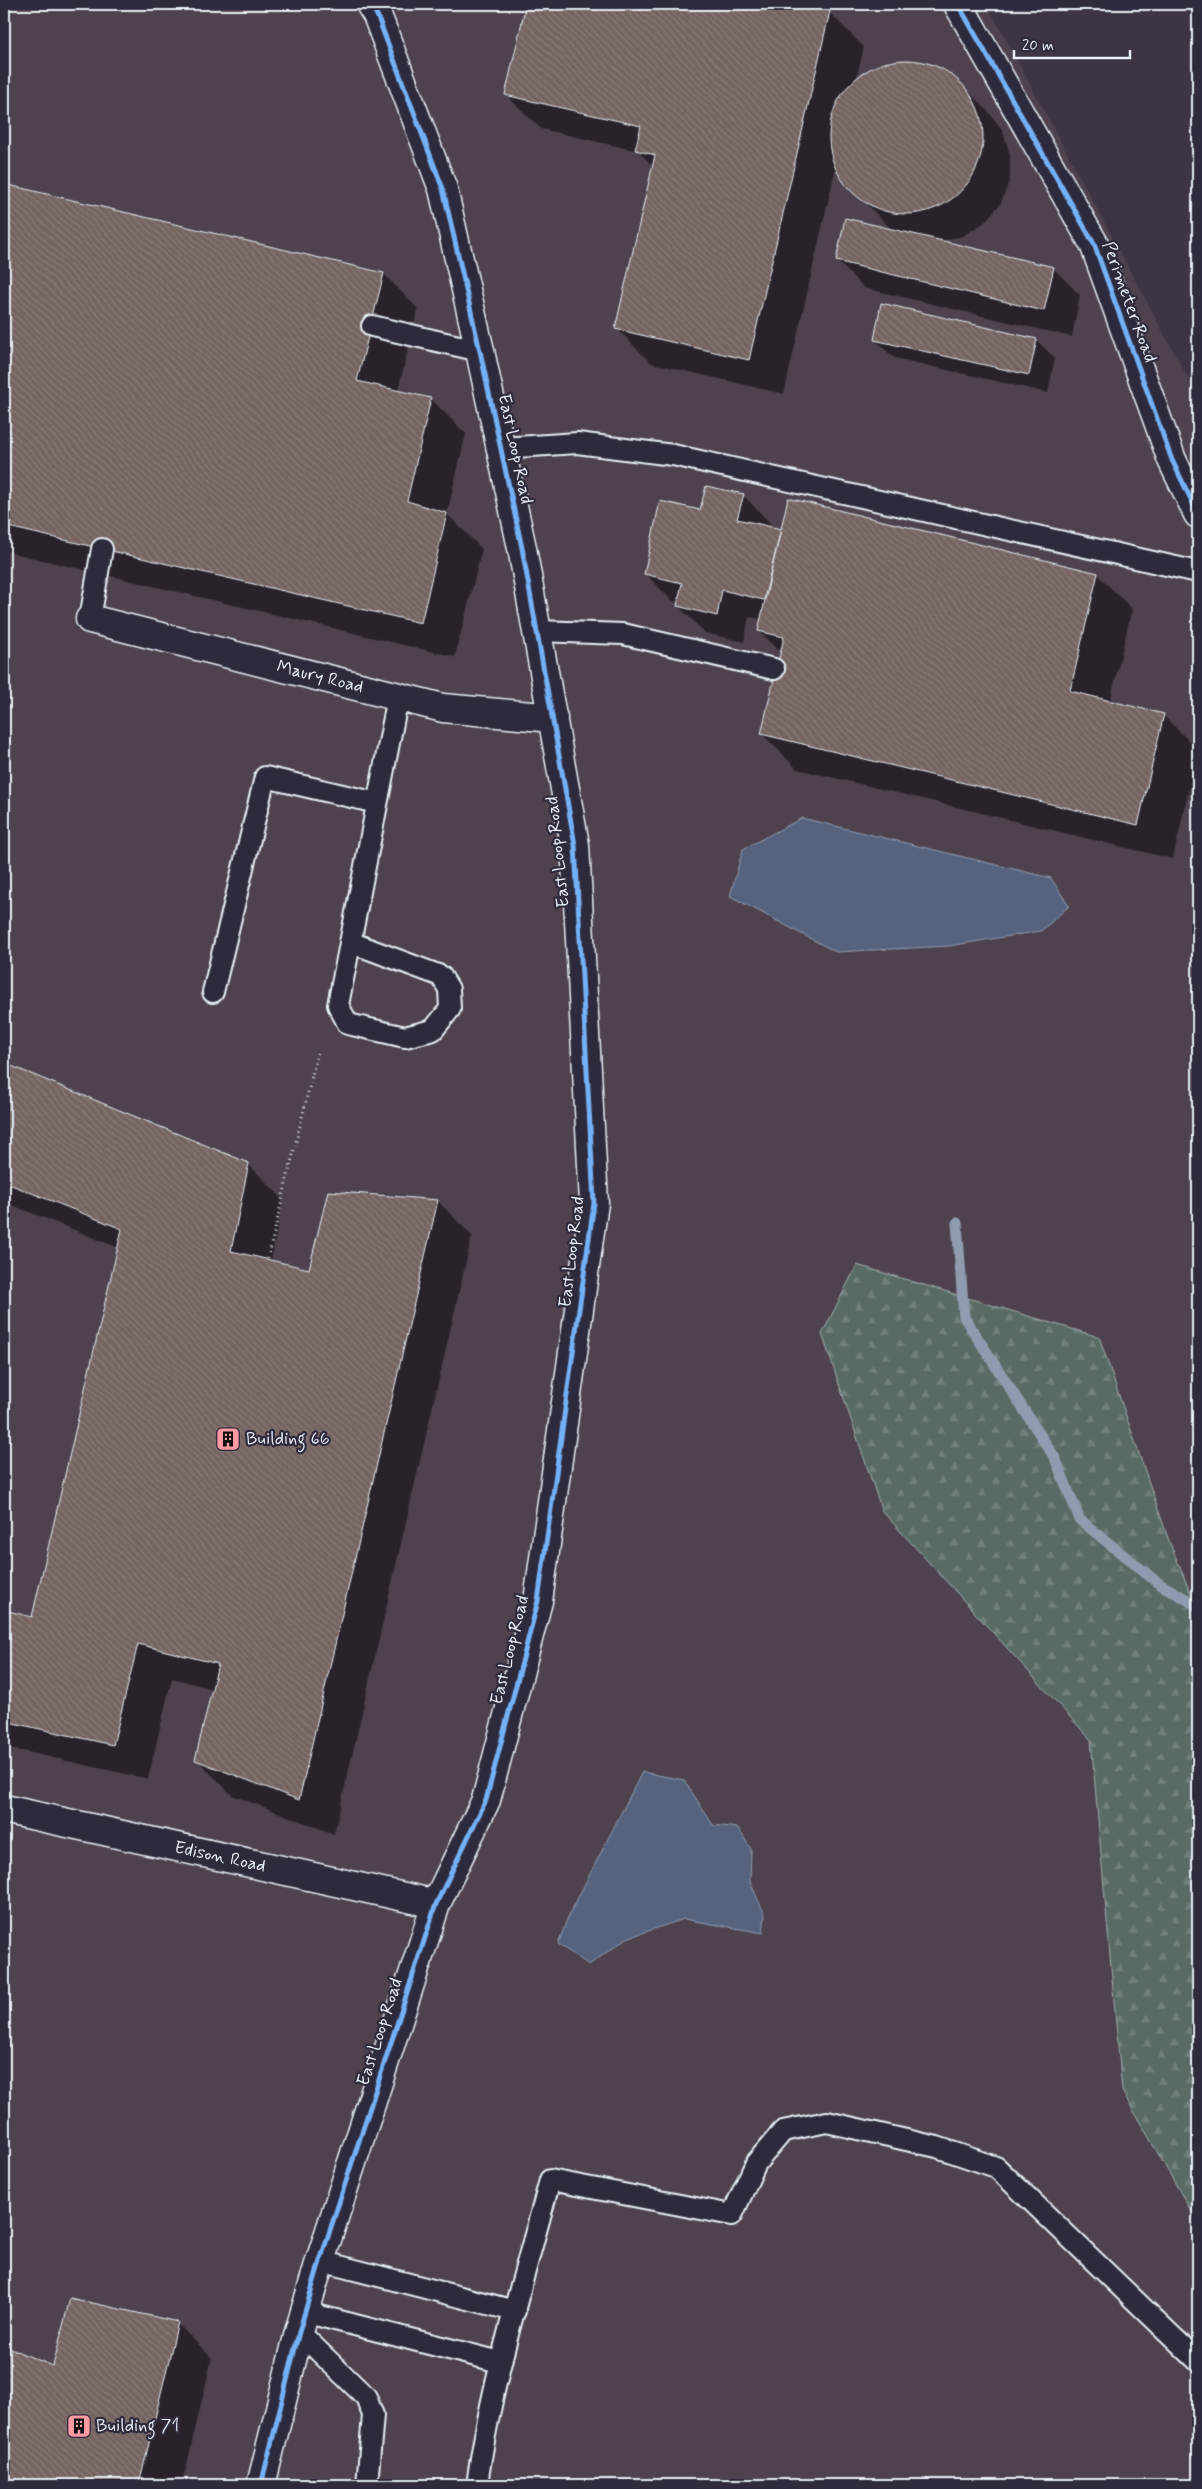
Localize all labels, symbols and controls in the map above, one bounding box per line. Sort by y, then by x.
scale bar [1014,28,1131,60]
text: 20 m [1022,36,1054,56]
street label: Perimeter Road [1096,238,1162,366]
street label: East Loop Road [492,392,538,506]
street label: Maury Road [274,655,366,699]
street label: East Loop Road [540,795,576,909]
street label: East Loop Road [553,1195,591,1309]
building icon: Building 66 [215,1426,241,1452]
place label: Building 66 [246,1427,330,1453]
street label: East Loop Road [485,1593,535,1707]
street label: Edison Road [172,1836,268,1878]
street label: East Loop Road [351,1975,409,2089]
building icon: Building 71 [66,2413,92,2439]
place label: Building 71 [96,2414,179,2440]

